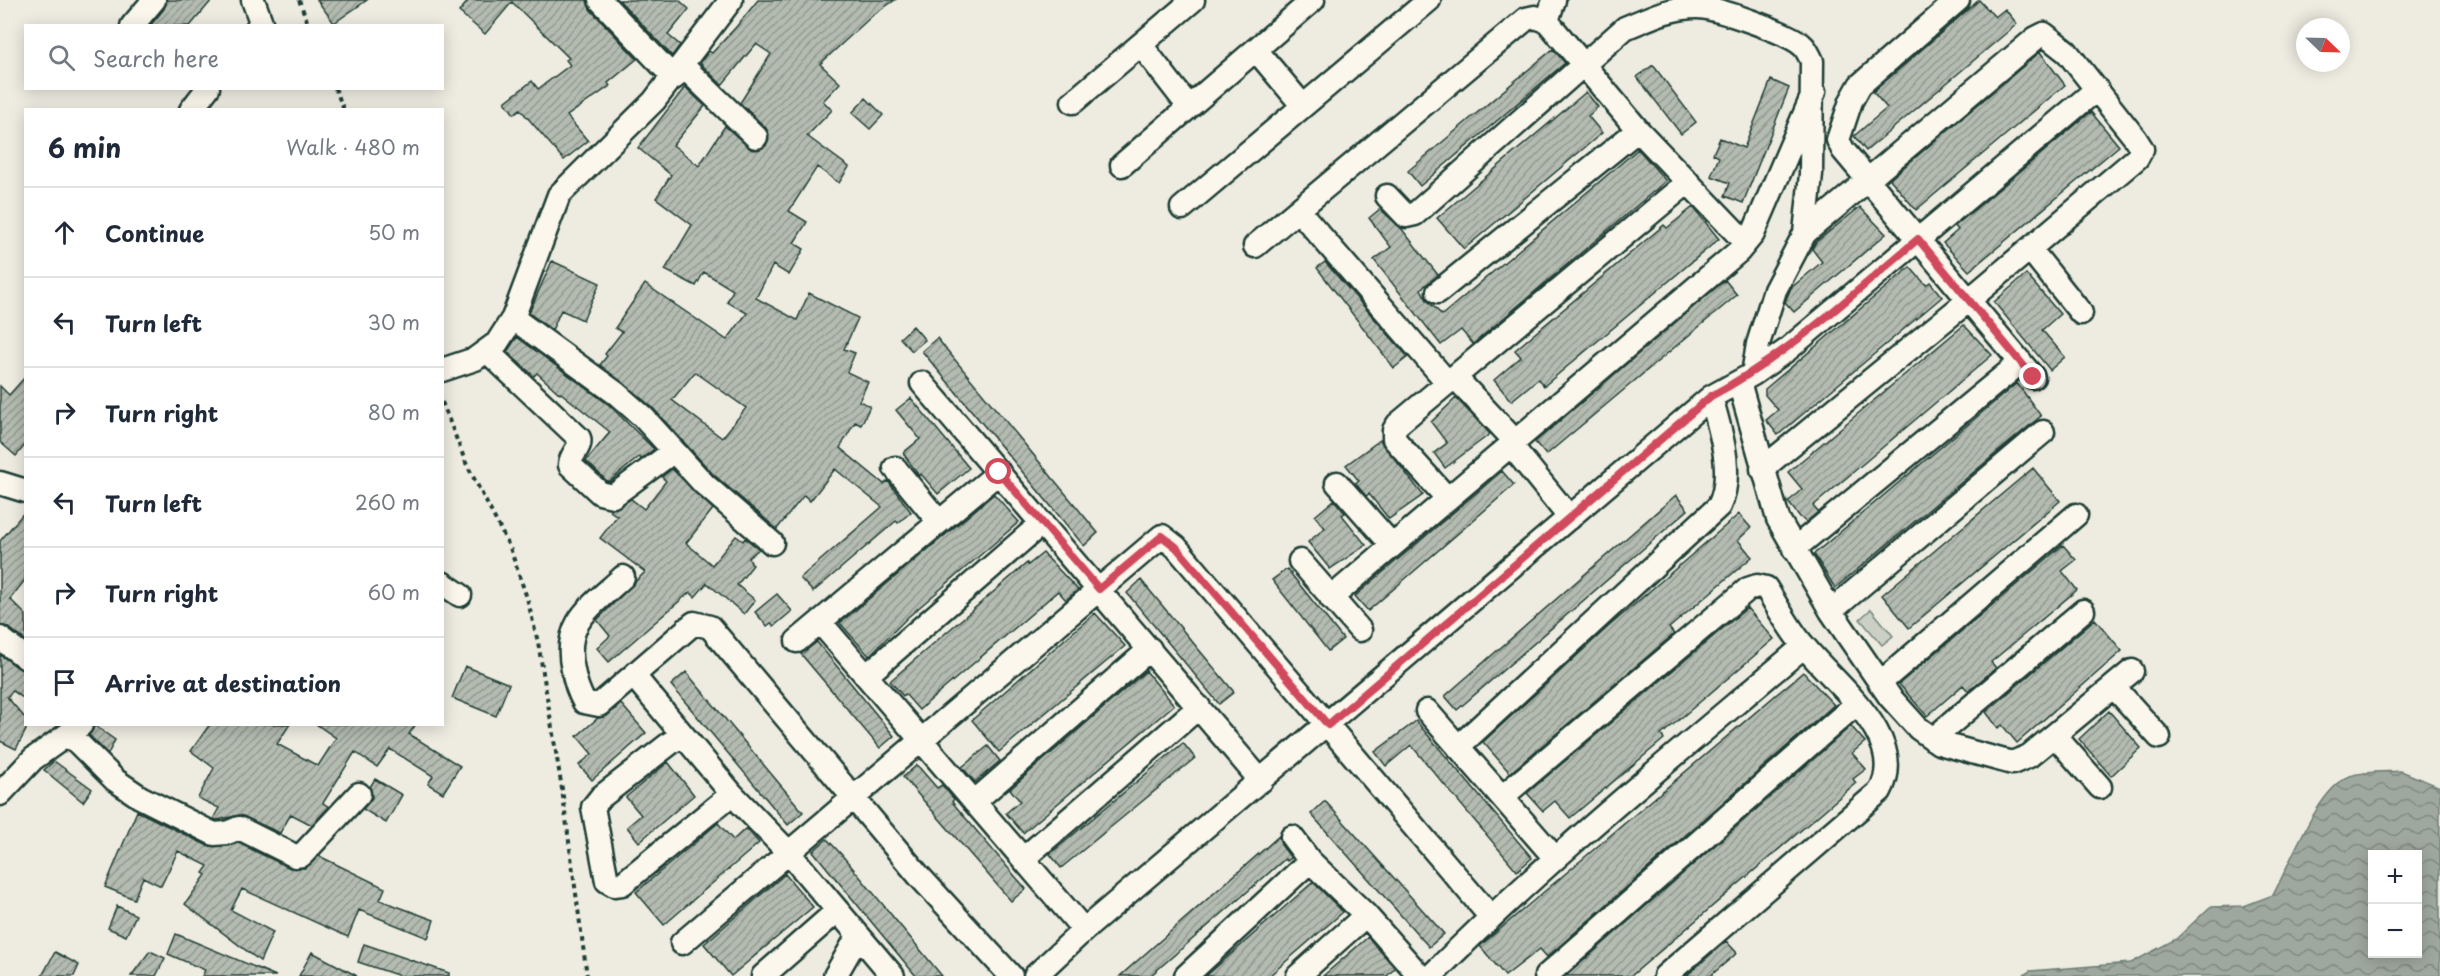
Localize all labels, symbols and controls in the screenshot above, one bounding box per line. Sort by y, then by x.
north arrow [2296,18,2350,72]
search box [24,24,444,90]
icon: search [45,41,78,74]
text: Search here [93,41,219,74]
text: 6 min [48,128,121,167]
text: Walk · 480 m [286,132,420,162]
icon: ahead [48,216,81,249]
text: Continue [105,216,204,249]
text: 50 m [368,217,420,247]
icon: left [48,306,81,339]
text: Turn left [105,306,202,339]
text: 30 m [367,307,420,337]
route end [2019,363,2045,389]
icon: right [48,396,81,429]
text: Turn right [105,396,218,429]
text: 80 m [368,397,420,427]
route start [985,458,1011,484]
icon: left [48,486,81,519]
text: Turn left [105,486,202,519]
text: 260 m [355,487,420,517]
icon: right [48,576,81,609]
text: Turn right [105,576,218,609]
text: 60 m [368,577,420,607]
icon: arrive [48,666,81,699]
text: Arrive at destination [105,666,341,699]
map controls [2368,850,2422,958]
button: + [2368,850,2422,904]
button: − [2368,904,2422,958]

